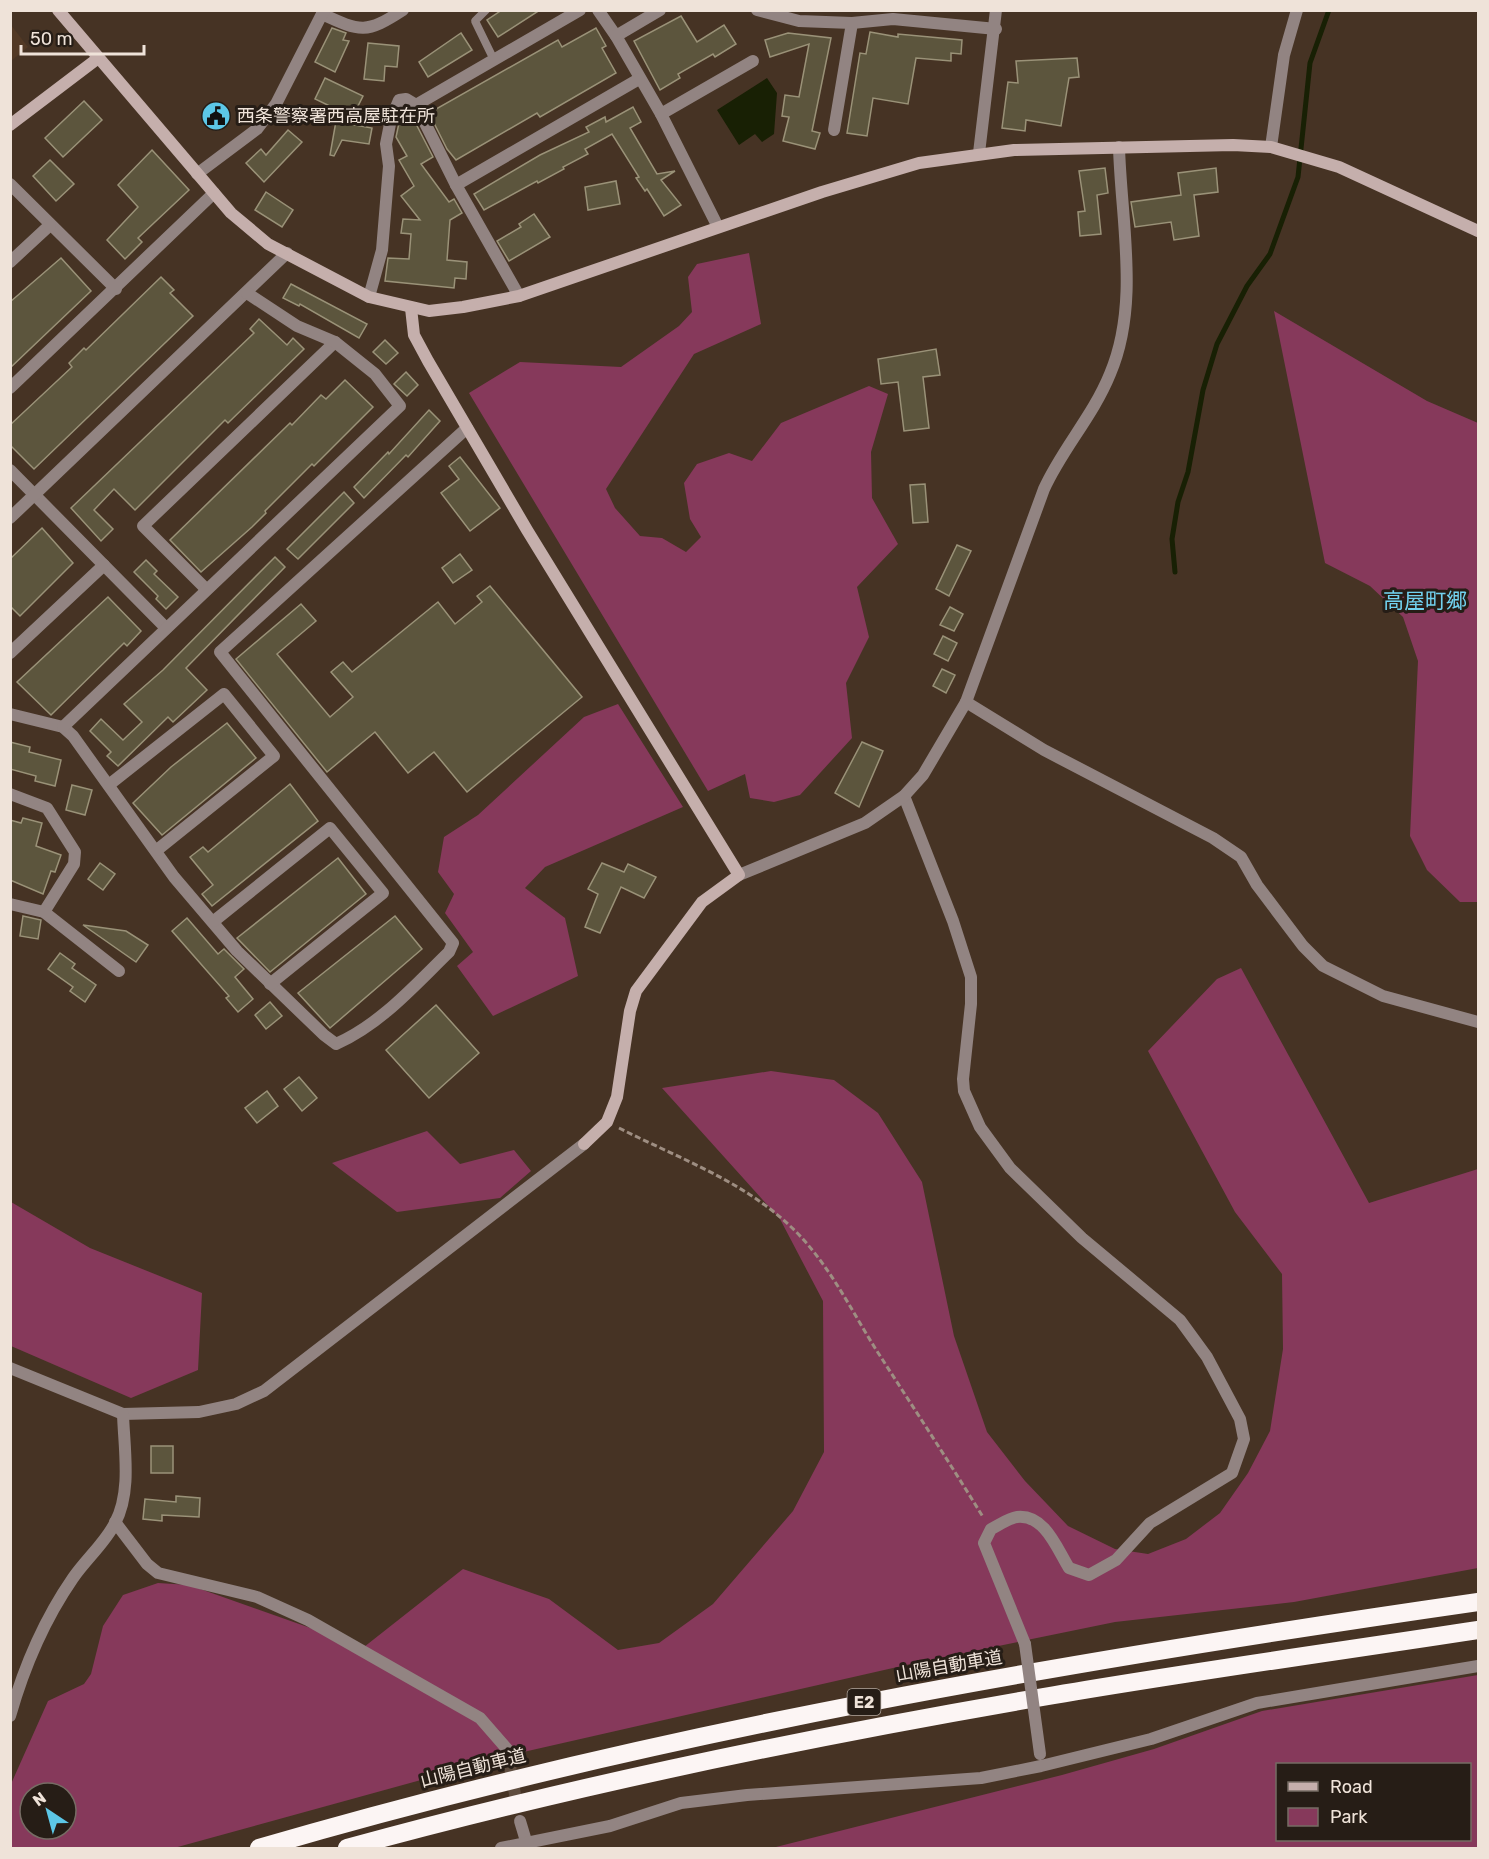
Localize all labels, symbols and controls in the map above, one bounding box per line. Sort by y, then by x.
scale bar [21,18,144,56]
text: 50 m [30,28,73,50]
public building icon: 西条警察署西高屋駐在所 [200,100,232,132]
place label: 西条警察署西高屋駐在所 [237,105,435,127]
district label: 高屋町郷 [1383,588,1467,613]
street label: 山陽自動車道 [894,1646,1004,1686]
road number: E2 [848,1689,880,1715]
street label: 山陽自動車道 [418,1744,528,1792]
legend [1276,1763,1471,1841]
text: Road [1330,1776,1373,1798]
north arrow [18,1781,78,1841]
text: N [29,1788,50,1810]
text: Park [1330,1806,1368,1828]

